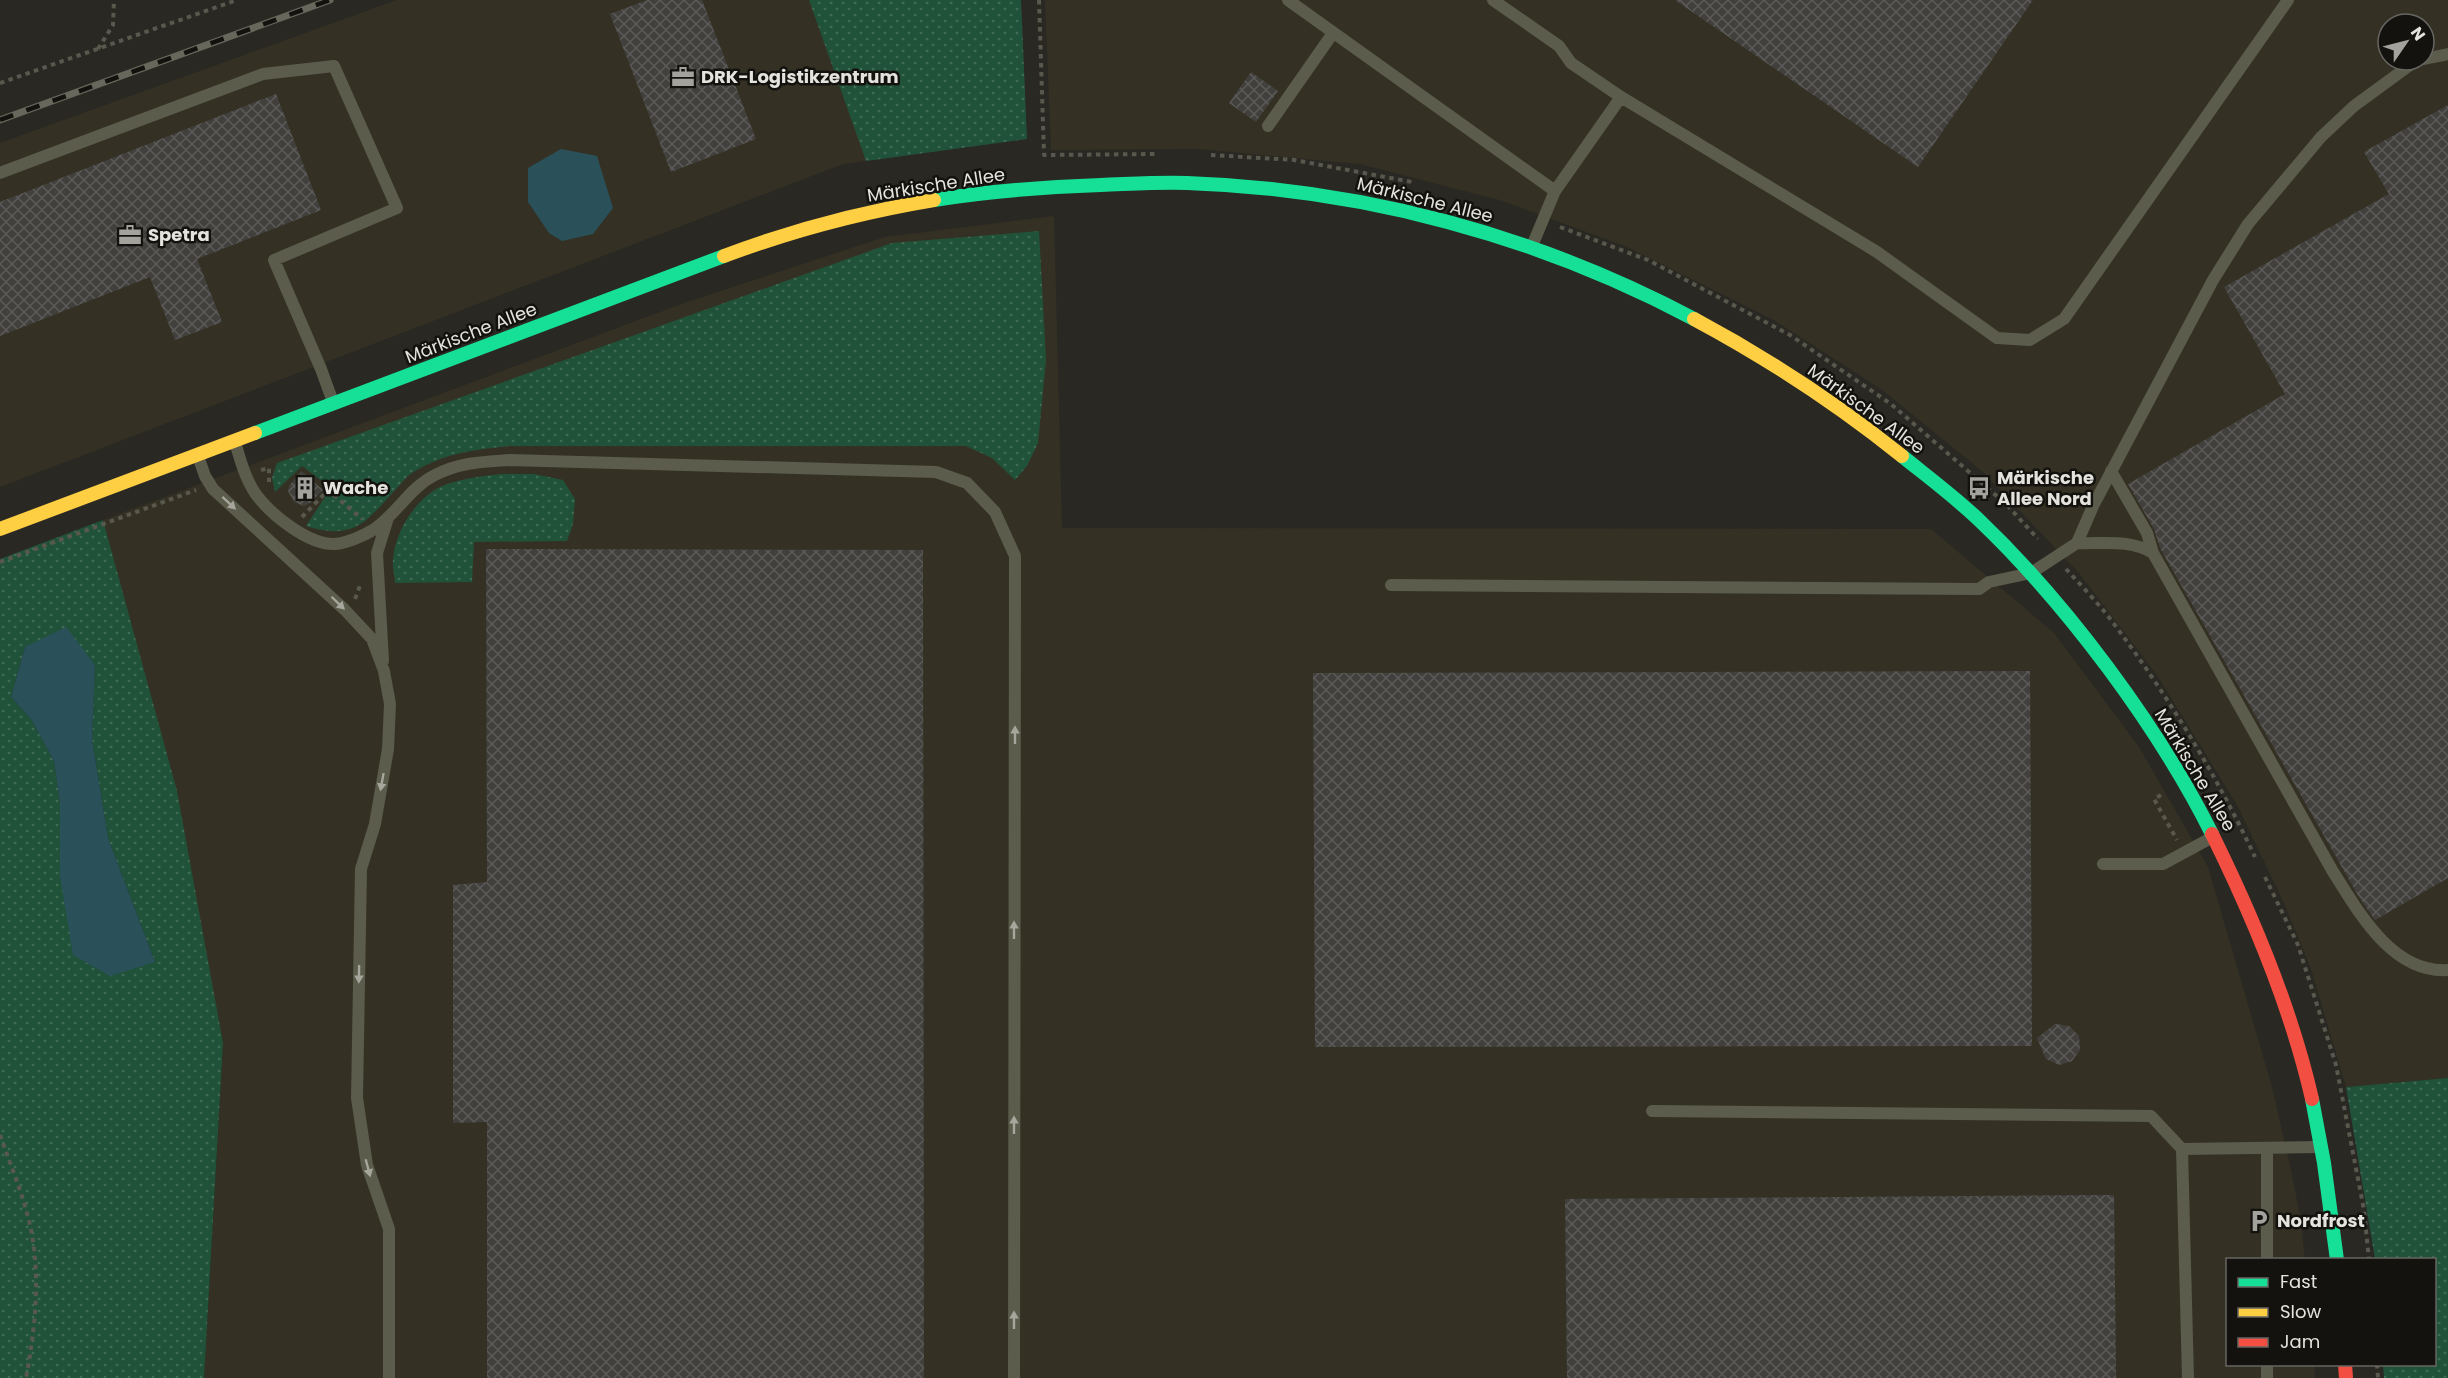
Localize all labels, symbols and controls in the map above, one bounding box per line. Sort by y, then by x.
north arrow [2376,12,2436,72]
text: N [2405,22,2431,45]
office icon: DRK-Logistikzentrum [670,64,696,90]
place label: DRK-Logistikzentrum [701,64,899,89]
street label: Märkische Allee [865,161,1007,208]
street label: Märkische Allee [1355,171,1496,228]
office icon: Spetra [117,222,143,248]
place label: Spetra [148,222,210,247]
street label: Märkische Allee [401,296,540,369]
street label: Märkische Allee [1803,358,1930,460]
place label: Märkische Allee Nord [1997,465,2094,511]
building icon: Wache [292,475,318,501]
place label: Wache [323,475,388,500]
bus stop icon: Märkische Allee Nord [1966,475,1992,501]
one-way arrow [221,496,236,510]
one-way arrow [330,596,345,609]
street label: Märkische Allee [2149,704,2242,836]
one-way arrow [1010,725,1020,744]
one-way arrow [378,772,387,791]
one-way arrow [1009,920,1019,939]
one-way arrow [355,964,364,983]
one-way arrow [1009,1115,1019,1134]
one-way arrow [364,1159,374,1177]
parking icon: Nordfrost [2246,1208,2272,1234]
place label: Nordfrost [2277,1208,2365,1233]
legend [2226,1258,2436,1366]
text: Fast [2280,1269,2317,1294]
text: Slow [2280,1299,2322,1324]
one-way arrow [1009,1310,1019,1329]
text: Jam [2280,1329,2320,1354]

